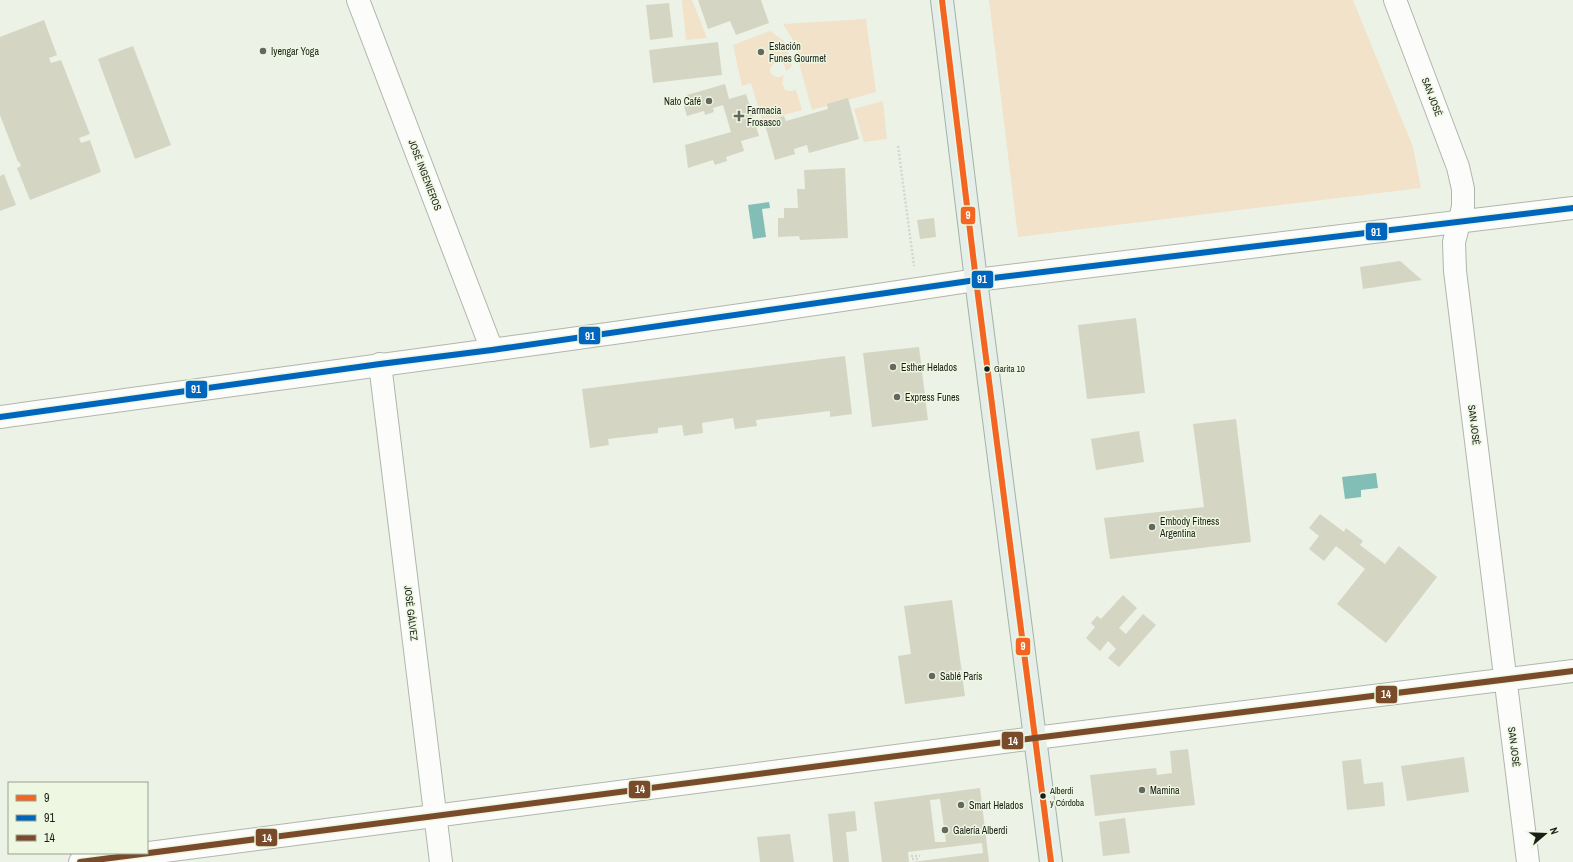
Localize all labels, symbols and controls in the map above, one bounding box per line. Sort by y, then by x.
place label: Estación Funes Gourmet [769,40,827,65]
place label: Iyengar Yoga [271,45,319,58]
marker: Iyengar Yoga [258,46,268,56]
marker: Estación Funes Gourmet [756,47,766,57]
street label: SAN JOSÉ [1419,76,1445,118]
place label: Nato Café [664,95,701,108]
marker: Nato Café [704,96,714,106]
place label: Farmacia Frosasco [747,104,782,129]
marker: Farmacia Frosasco [734,111,744,121]
street label: JOSÉ INGENIEROS [405,138,445,213]
line badge: 9 [960,206,976,225]
text: 9 [965,208,971,222]
line badge: 91 [1365,222,1388,241]
text: 91 [1371,225,1381,239]
line badge: 91 [971,270,994,289]
text: 91 [977,272,987,286]
line badge: 91 [578,326,601,345]
text: 91 [585,329,595,343]
place label: Esther Helados [901,361,957,374]
marker: Esther Helados [888,362,898,372]
place label: Garita 10 [994,363,1025,375]
marker: Garita 10 [982,364,992,374]
line badge: 91 [185,380,208,399]
text: 91 [191,382,201,396]
place label: Express Funes [905,391,960,404]
marker: Express Funes [892,392,902,402]
street label: SAN JOSÉ [1465,404,1483,446]
place label: Embody Fitness Argentina [1159,515,1219,540]
marker: Embody Fitness Argentina [1147,522,1157,532]
street label: JOSÉ GÁLVEZ [401,585,421,641]
line badge: 9 [1015,637,1031,656]
text: 9 [1020,639,1026,653]
place label: Sablé París [940,670,982,683]
marker: Sablé París [927,671,937,681]
line badge: 14 [1375,685,1398,704]
text: 14 [1381,687,1391,701]
street label: SAN JOSÉ [1505,726,1523,768]
line badge: 14 [1001,731,1024,750]
text: 14 [1008,734,1018,748]
line badge: 14 [628,780,651,799]
legend [8,782,148,854]
text: 14 [635,782,645,796]
place label: Mamina [1150,784,1180,797]
place label: Alberdi y Córdoba [1049,785,1084,809]
marker: Mamina [1137,785,1147,795]
text: 9 [44,790,49,806]
marker: Alberdi y Córdoba [1038,791,1048,801]
place label: Smart Helados [969,799,1023,812]
marker: Smart Helados [956,800,966,810]
text: 91 [44,810,55,826]
north arrow [1525,814,1565,854]
place label: Galería Alberdi [953,824,1008,837]
marker: Galería Alberdi [940,825,950,835]
text: N [1547,825,1562,836]
line badge: 14 [255,828,278,847]
text: 14 [44,830,55,846]
text: 14 [262,831,272,845]

